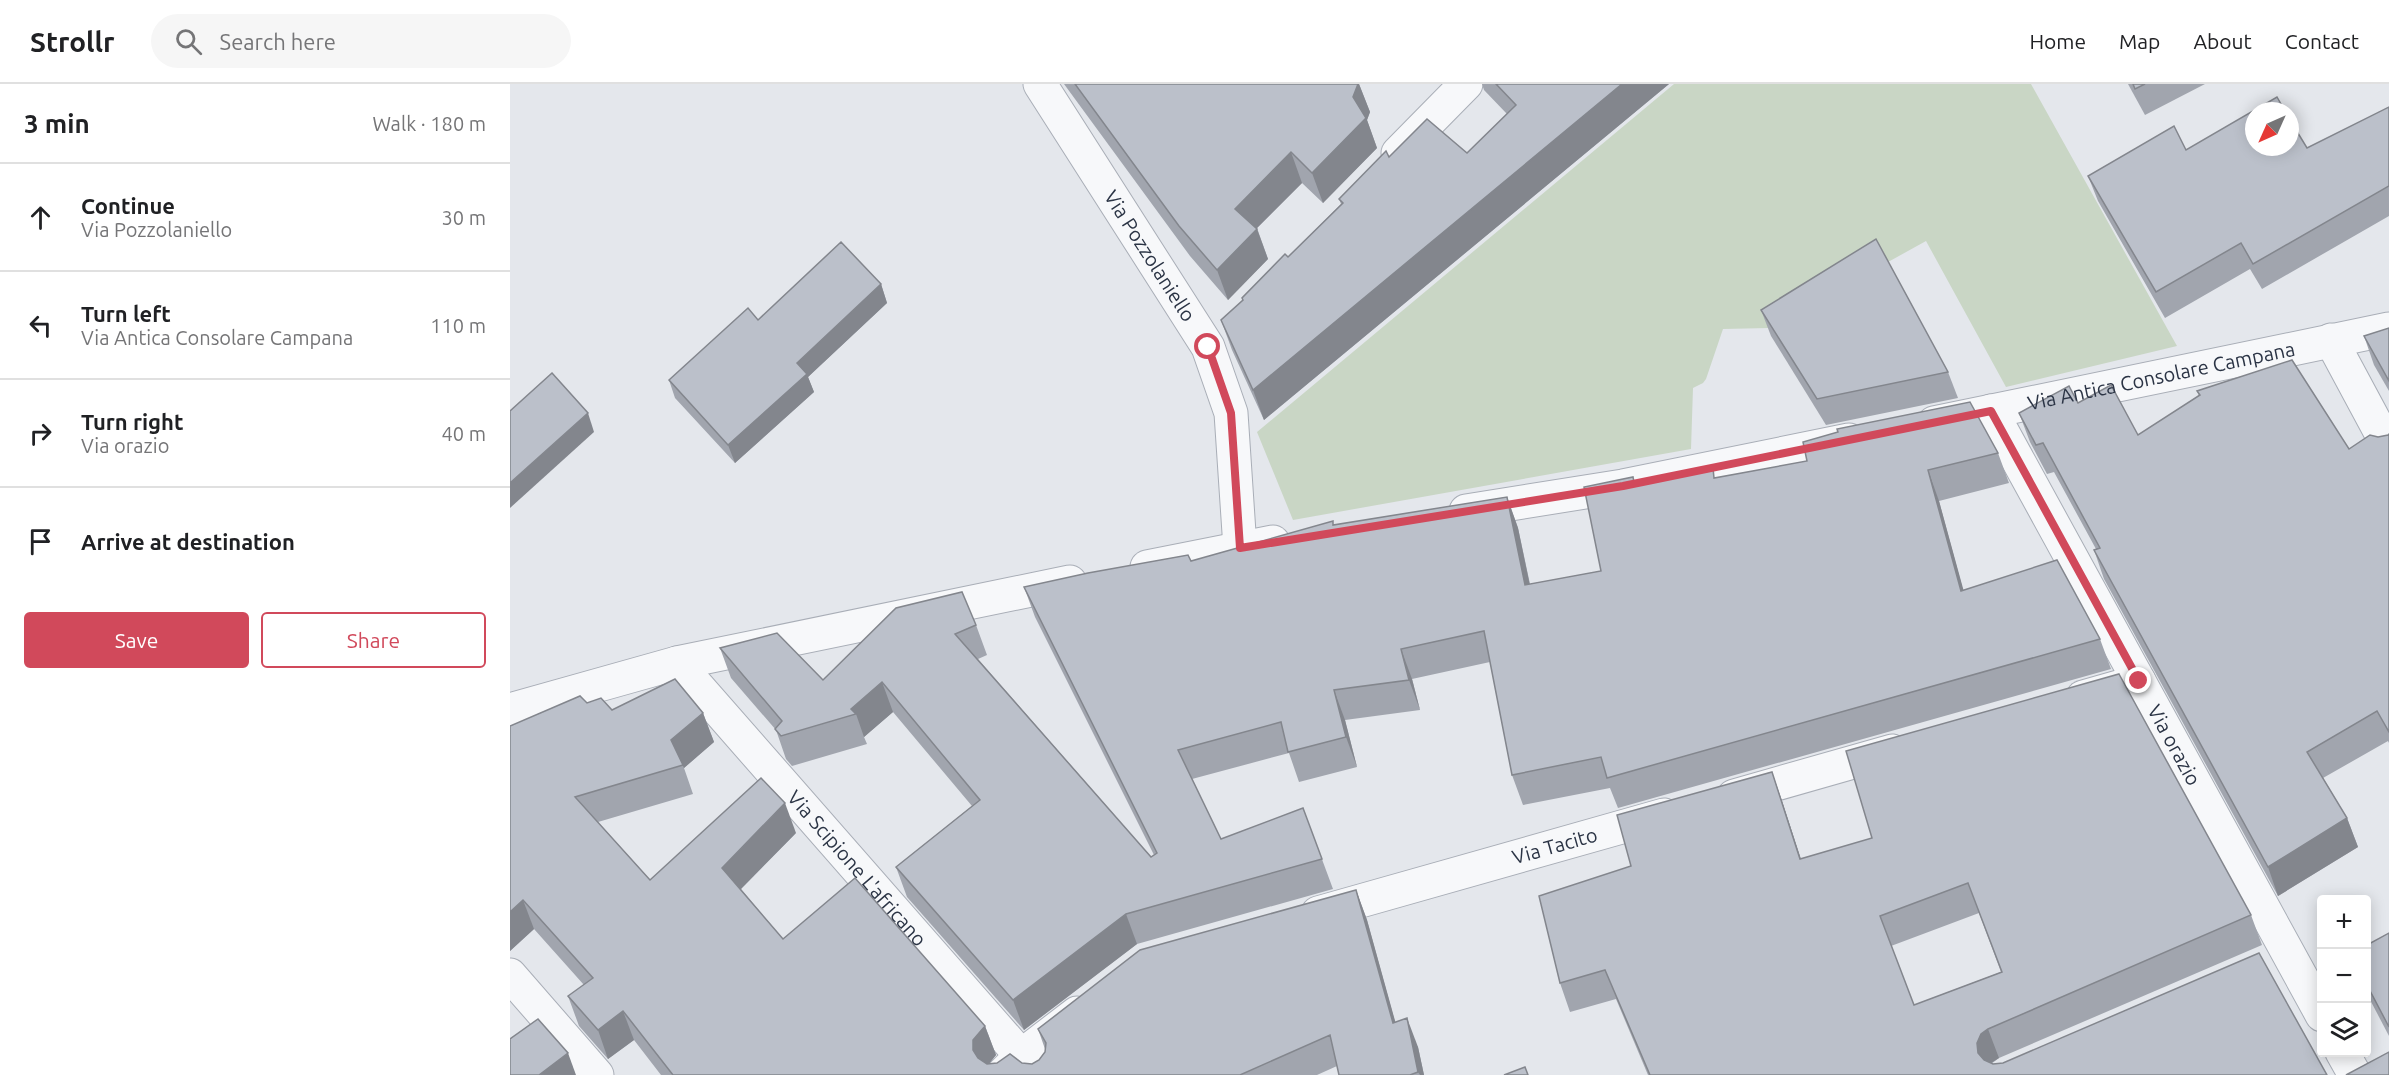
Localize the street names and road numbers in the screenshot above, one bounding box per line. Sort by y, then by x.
street label: Via Pozzolaniello [1100,186,1201,326]
street label: Via Antica Consolare Campana [2025,337,2297,414]
street label: Via orazio [2143,701,2206,789]
street label: Via Scipione L'africano [783,786,931,950]
street label: Via Tacito [1509,823,1600,868]

